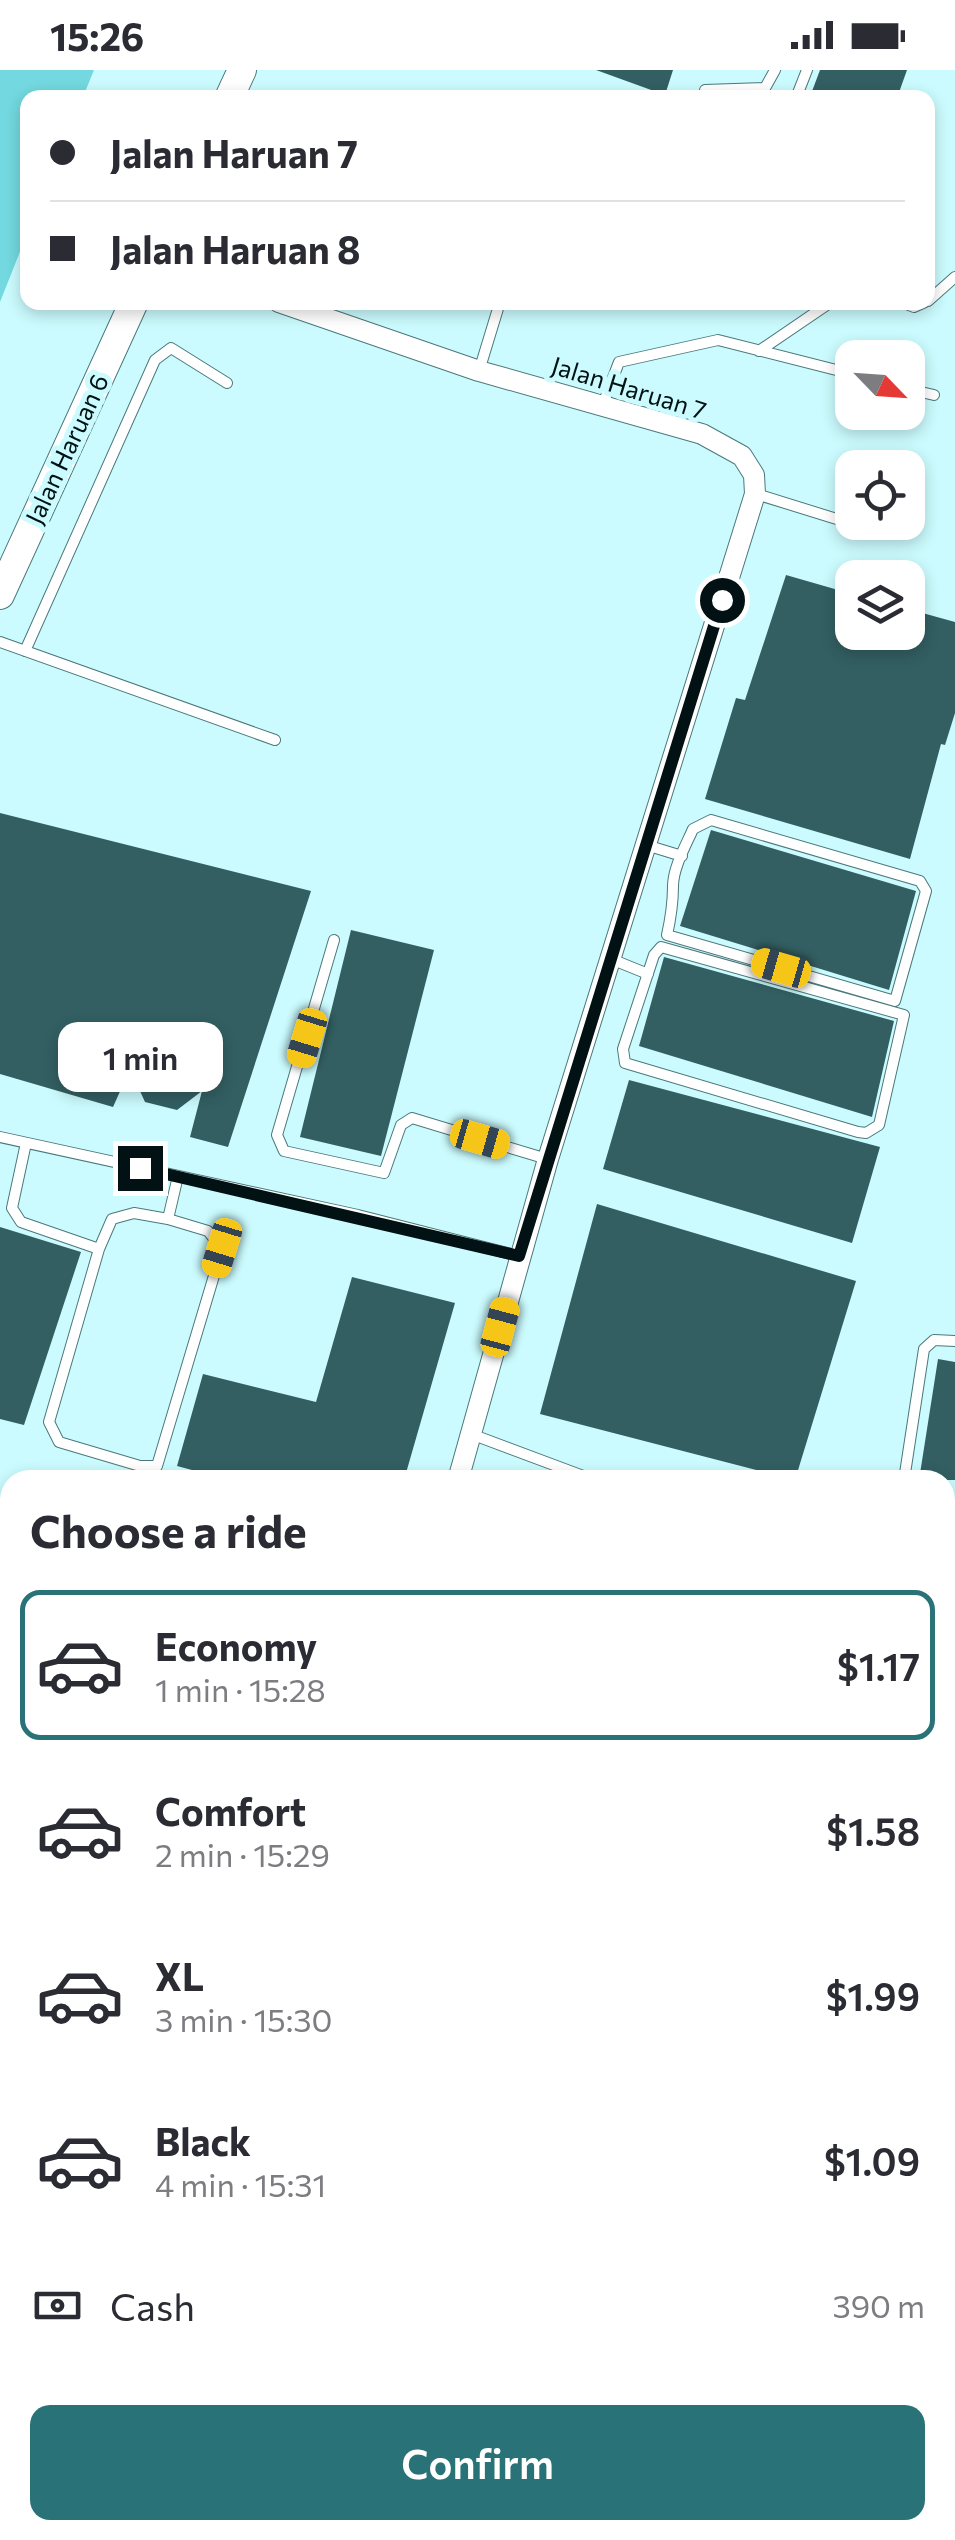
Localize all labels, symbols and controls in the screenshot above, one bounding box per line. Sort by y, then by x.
text: 15:26 [50,12,144,59]
text: Jalan Haruan 7 [110,129,358,176]
text: Jalan Haruan 8 [110,225,360,272]
north arrow [835,340,925,430]
map controls [835,340,925,650]
street label: Jalan Haruan 7 [548,349,710,425]
street label: Jalan Haruan 6 [18,369,114,528]
button: locate [835,450,925,540]
button: layers [835,560,925,650]
route start [700,578,745,623]
car [748,945,814,991]
car [284,1005,330,1071]
callout: 1 min [58,1023,222,1093]
text: 1 min [103,1037,178,1077]
car [447,1116,513,1162]
route end [118,1146,163,1191]
car [199,1215,245,1281]
car [478,1294,522,1360]
text: Choose a ride [30,1502,307,1557]
icon: car [35,1620,125,1710]
text: Economy [155,1622,317,1669]
text: $1.17 [837,1642,920,1689]
text: 1 min · 15:28 [155,1669,326,1709]
icon: car [35,1785,125,1875]
text: Comfort [155,1787,306,1834]
text: $1.58 [826,1807,920,1854]
text: 2 min · 15:29 [155,1834,330,1874]
icon: car [35,1950,125,2040]
text: XL [155,1952,204,1999]
text: $1.99 [826,1972,920,2019]
text: 3 min · 15:30 [155,1999,332,2039]
icon: car [35,2115,125,2205]
text: Black [155,2117,251,2164]
text: $1.09 [824,2137,920,2184]
text: 4 min · 15:31 [155,2164,326,2204]
icon: cash [30,2278,85,2333]
text: Cash [110,2282,195,2329]
text: 390 m [832,2285,925,2325]
button: Confirm [30,2405,925,2520]

